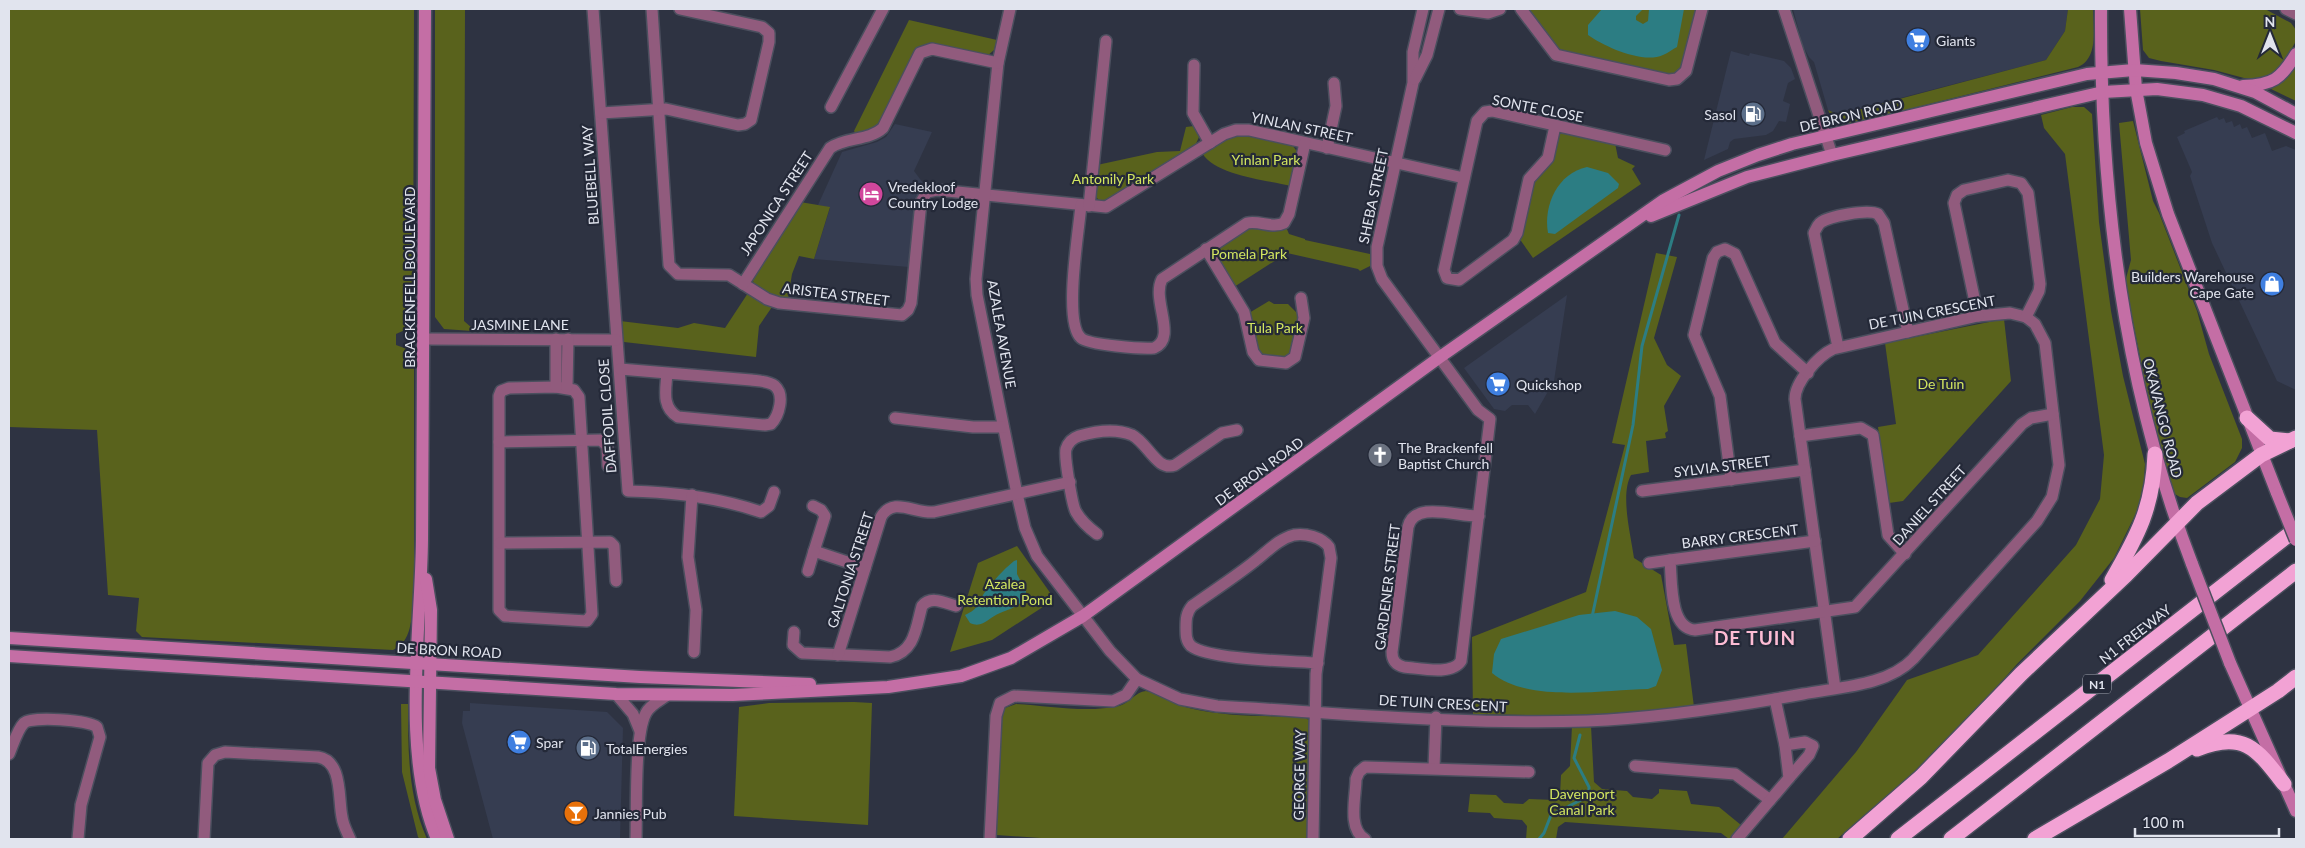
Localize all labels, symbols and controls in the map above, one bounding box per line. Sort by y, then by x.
north arrow [2245,10,2295,60]
text: N [2265,13,2275,30]
supermarket icon: Giants [1905,27,1931,53]
place label: Giants [1936,32,1975,49]
street label: SONTE CLOSE [1491,91,1585,125]
street label: DE BRON ROAD [1798,95,1904,135]
fuel station icon: Sasol [1740,101,1766,127]
place label: Sasol [1704,106,1736,123]
street label: YINLAN STREET [1250,108,1355,146]
street label: BLUEBELL WAY [578,124,602,225]
street label: SHEBA STREET [1355,146,1392,245]
street label: JAPONICA STREET [736,147,816,258]
park label: Yinlan Park [1232,151,1301,168]
park label: Antonily Park [1072,170,1155,187]
place label: Vredekloof Country Lodge [888,178,978,211]
hotel icon: Vredekloof Country Lodge [858,181,884,207]
street label: BRACKENFELL BOULEVARD [401,186,418,368]
park label: Pomela Park [1211,245,1288,262]
place label: Builders Warehouse Cape Gate [2131,268,2254,301]
shop icon: Builders Warehouse Cape Gate [2259,271,2285,297]
street label: AZALEA AVENUE [984,278,1020,390]
street label: ARISTEA STREET [781,279,891,309]
street label: DE TUIN CRESCENT [1867,291,1998,333]
street label: JASMINE LANE [471,316,569,333]
park label: Tula Park [1247,319,1304,336]
street label: OKAVANGO ROAD [2140,356,2186,480]
street label: DAFFODIL CLOSE [595,358,619,474]
supermarket icon: Quickshop [1485,371,1511,397]
park label: De Tuin [1918,375,1964,392]
place label: Quickshop [1516,376,1582,393]
street label: DE BRON ROAD [1211,433,1307,509]
place label: The Brackenfell Baptist Church [1398,439,1493,472]
church icon: The Brackenfell Baptist Church [1367,442,1393,468]
street label: SYLVIA STREET [1673,452,1772,480]
street label: DANIEL STREET [1889,461,1970,549]
street label: GALTONIA STREET [823,509,877,630]
street label: BARRY CRESCENT [1681,520,1800,552]
street label: GARDENER STREET [1371,522,1403,651]
park label: Azalea Retention Pond [957,575,1053,608]
street label: N1 FREEWAY [2096,601,2174,667]
district label: DE TUIN [1714,626,1796,649]
street label: DE BRON ROAD [396,639,502,661]
road number: N1 [2083,674,2111,694]
street label: DE TUIN CRESCENT [1378,691,1509,715]
supermarket icon: Spar [506,729,532,755]
street label: GEORGE WAY [1290,729,1308,821]
place label: Spar [536,734,563,751]
fuel station icon: TotalEnergies [575,735,601,761]
place label: TotalEnergies [606,740,688,757]
park label: Davenport Canal Park [1549,785,1616,818]
bar icon: Jannies Pub [563,800,589,826]
place label: Jannies Pub [594,805,667,822]
scale bar [2135,806,2279,838]
text: 100 m [2142,813,2184,831]

